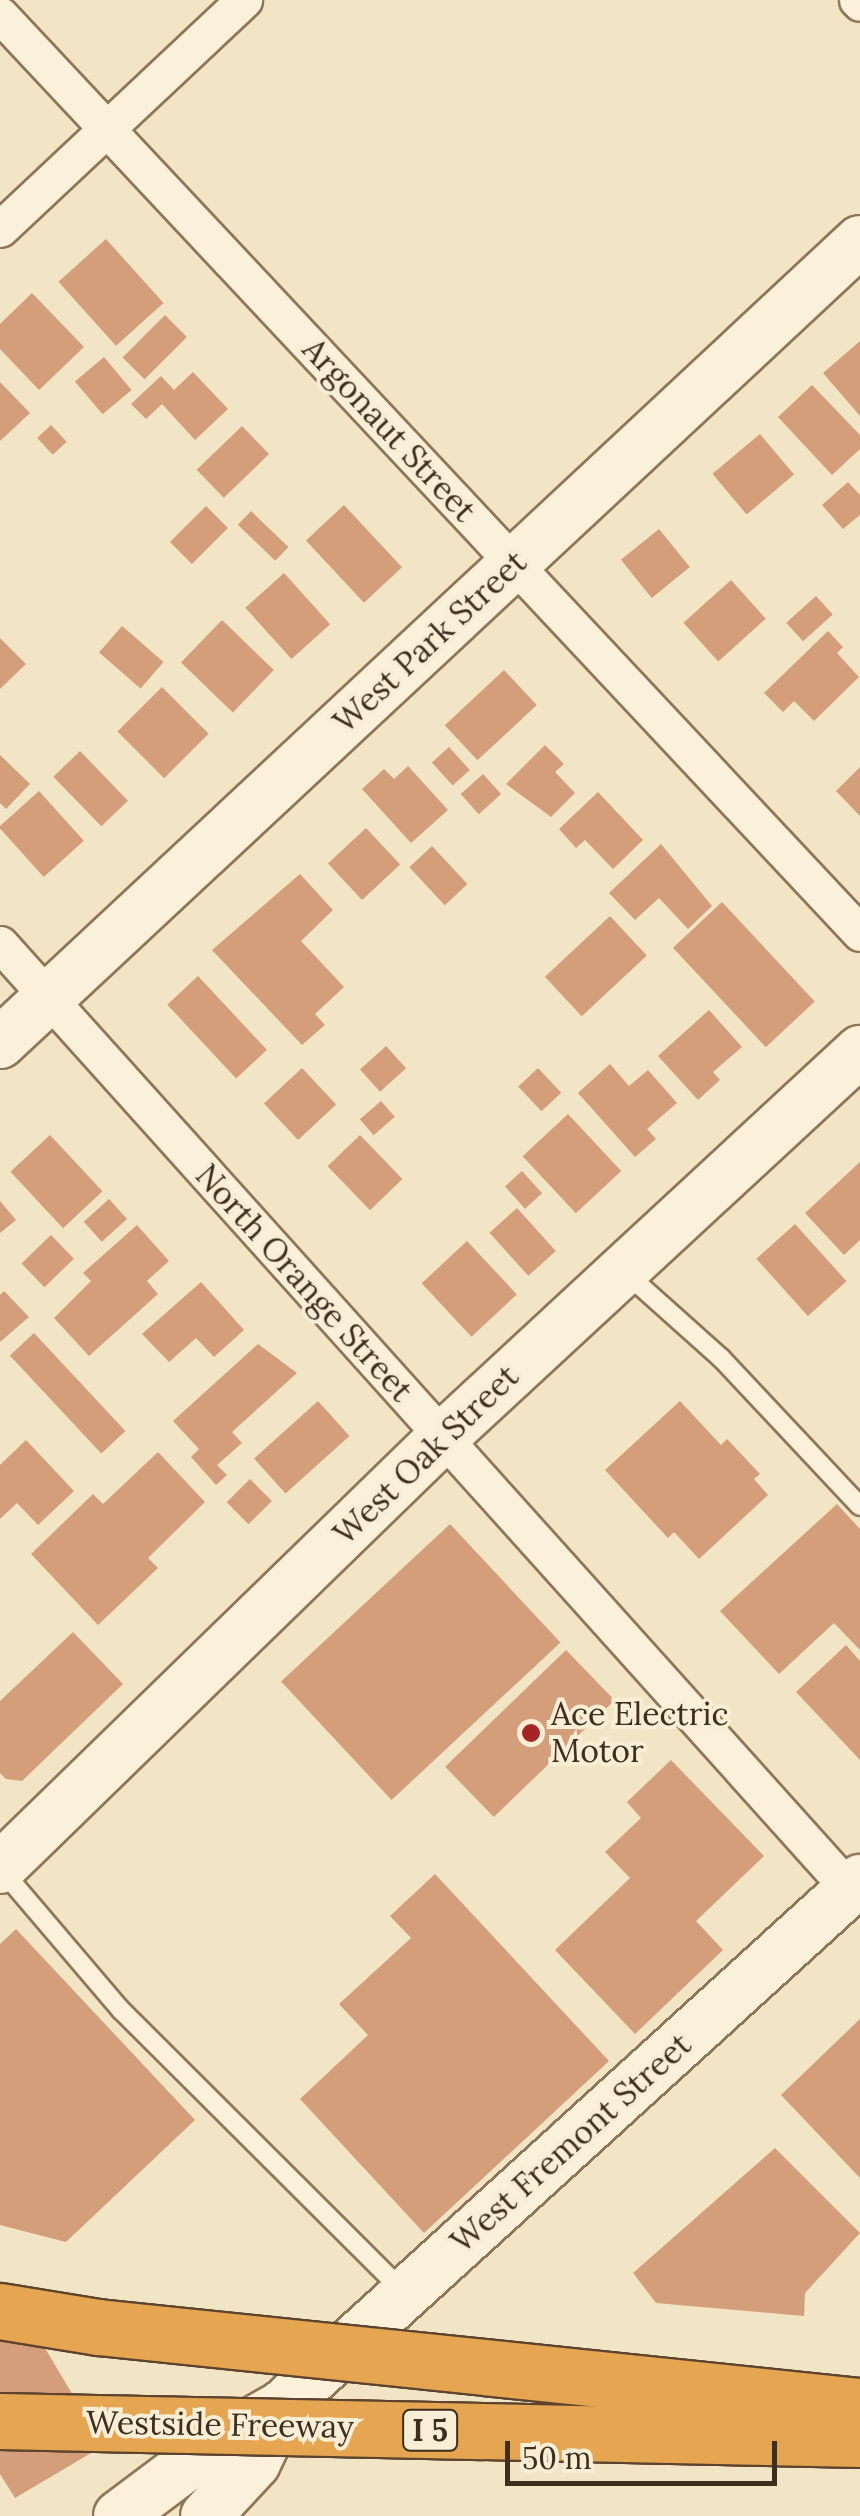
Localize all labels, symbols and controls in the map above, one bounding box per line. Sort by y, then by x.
street label: Argonaut Street [294,330,484,530]
street label: West Park Street [326,543,534,741]
street label: North Orange Street [187,1157,421,1409]
street label: West Oak Street [326,1357,526,1553]
place label: Ace Electric Motor [551,1696,729,1771]
marker: Ace Electric Motor [520,1722,542,1744]
street label: West Fremont Street [443,2025,699,2261]
street label: Westside Freeway [86,2403,354,2447]
road number: I 5 [400,2405,460,2455]
scale bar [510,2421,782,2483]
text: 50 m [522,2439,592,2477]

